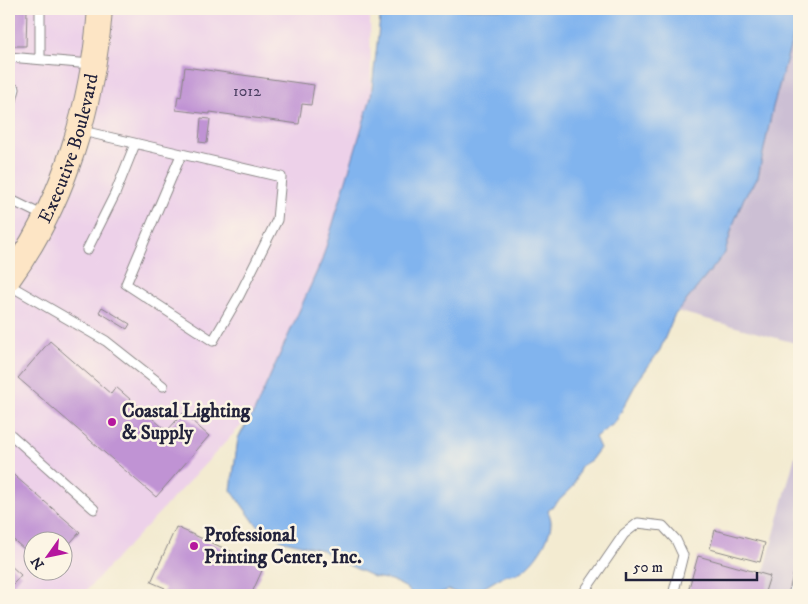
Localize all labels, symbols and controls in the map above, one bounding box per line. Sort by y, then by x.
street label: Executive Boulevard [33,71,103,227]
house number: 1012 [233,81,261,101]
place label: Coastal Lighting & Supply [122,400,251,445]
marker: Coastal Lighting & Supply [106,416,118,428]
place label: Professional Printing Center, Inc. [204,524,362,569]
north arrow [22,532,72,582]
marker: Professional Printing Center, Inc. [188,540,200,552]
scale bar [626,549,757,581]
text: N [27,552,49,572]
text: 50 m [633,558,663,577]

